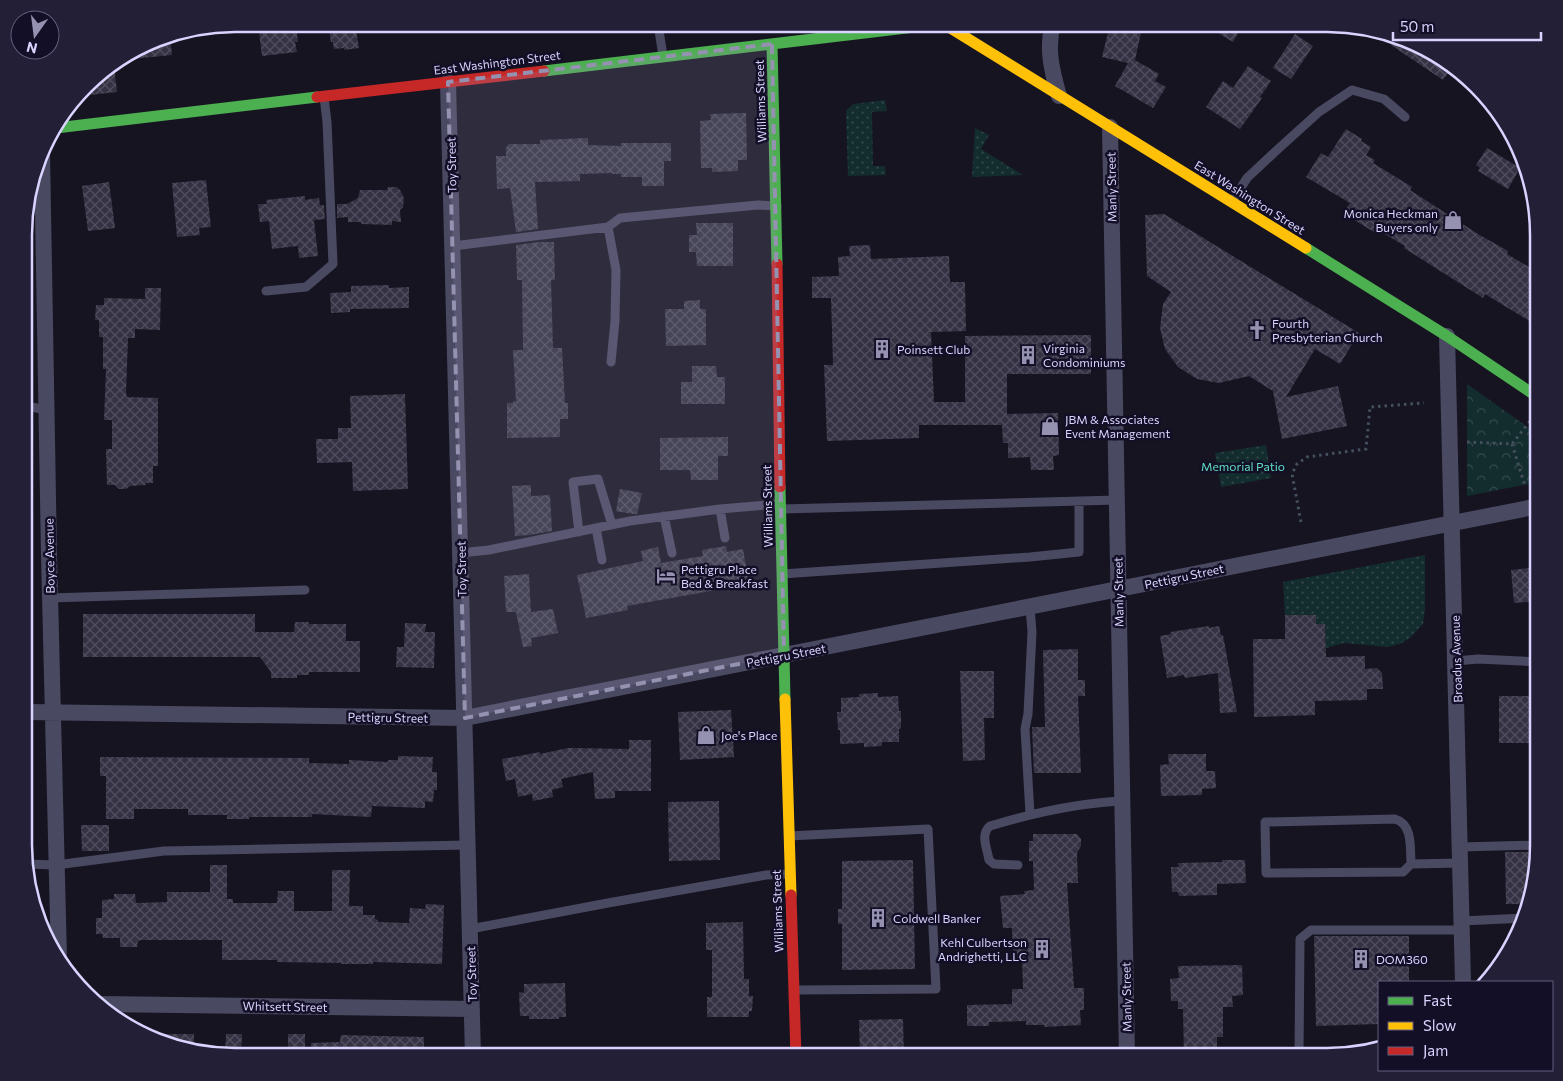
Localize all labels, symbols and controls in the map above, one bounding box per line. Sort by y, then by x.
north arrow [10,10,60,60]
scale bar [1393,10,1540,42]
text: 50 m [1400,17,1434,35]
text: N [25,39,39,58]
street label: East Washington Street [433,47,561,77]
street label: Williams Street [752,59,768,143]
street label: Toy Street [444,137,458,193]
street label: Manly Street [1103,152,1119,222]
street label: East Washington Street [1192,157,1308,237]
place label: Monica Heckman Buyers only [1344,206,1438,234]
shop icon: Monica Heckman Buyers only [1442,209,1464,231]
place label: Fourth Presbyterian Church [1272,316,1383,344]
church icon: Fourth Presbyterian Church [1246,319,1268,341]
building icon: Poinsett Club [871,338,893,360]
place label: Virginia Condominiums [1043,341,1126,369]
place label: Poinsett Club [897,342,970,356]
building icon: Virginia Condominiums [1017,344,1039,366]
place label: JBM & Associates Event Management [1065,412,1170,440]
shop icon: JBM & Associates Event Management [1039,415,1061,437]
park label: Memorial Patio [1201,459,1285,473]
street label: Williams Street [759,464,775,548]
street label: Boyce Avenue [41,518,57,594]
street label: Toy Street [454,541,468,597]
street label: Manly Street [1110,557,1126,627]
street label: Pettigru Street [1143,561,1225,591]
place label: Pettigru Place Bed & Breakfast [681,562,768,590]
hotel icon: Pettigru Place Bed & Breakfast [655,565,677,587]
street label: Broadus Avenue [1447,615,1465,703]
street label: Pettigru Street [745,640,827,670]
street label: Pettigru Street [348,709,429,725]
shop icon: Joe's Place [695,724,717,746]
place label: Joe's Place [721,728,777,743]
street label: Williams Street [769,869,785,953]
building icon: Coldwell Banker [867,907,889,929]
place label: Coldwell Banker [893,911,981,925]
place label: Kehl Culbertson Andrighetti, LLC [938,935,1027,963]
building icon: Kehl Culbertson Andrighetti, LLC [1031,938,1053,960]
street label: Toy Street [463,946,479,1002]
building icon: DOM360 [1350,948,1372,970]
place label: DOM360 [1376,952,1428,966]
street label: Manly Street [1118,962,1134,1032]
legend [1378,981,1553,1071]
text: Fast [1423,991,1452,1009]
street label: Whitsett Street [242,998,328,1014]
text: Slow [1423,1016,1456,1034]
text: Jam [1423,1041,1448,1059]

